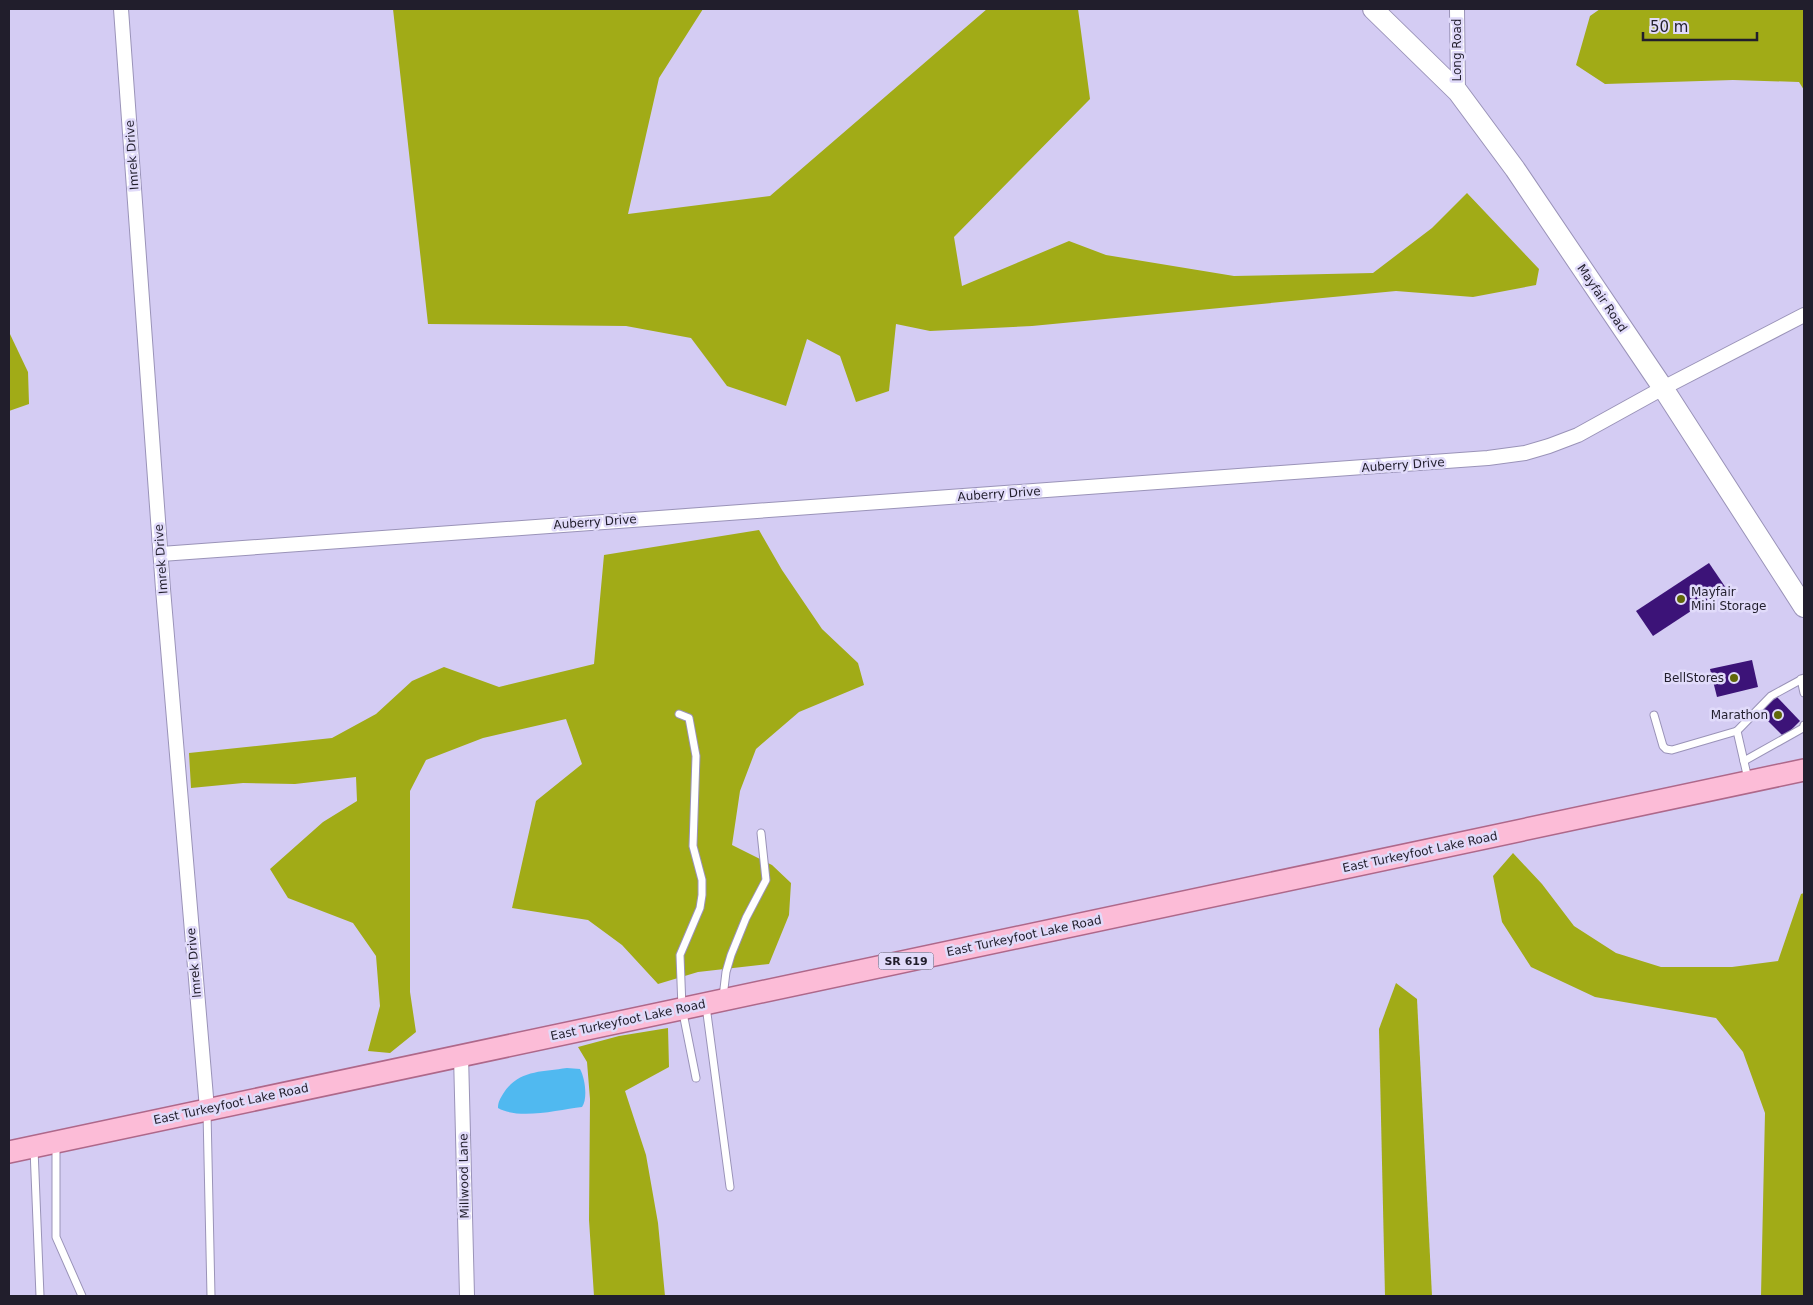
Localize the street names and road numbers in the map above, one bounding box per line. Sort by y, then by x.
street label: Long Road [1450,19,1464,81]
street label: Imrek Drive [123,120,141,190]
street label: Mayfair Road [1574,262,1630,334]
street label: Auberry Drive [1361,455,1445,475]
street label: Auberry Drive [957,484,1041,504]
street label: Auberry Drive [553,512,637,532]
street label: Imrek Drive [152,524,170,594]
street label: East Turkeyfoot Lake Road [1341,829,1499,875]
street label: East Turkeyfoot Lake Road [945,913,1103,959]
street label: Imrek Drive [184,927,204,999]
road number: SR 619 [878,952,934,969]
street label: East Turkeyfoot Lake Road [549,997,707,1043]
street label: East Turkeyfoot Lake Road [152,1081,310,1127]
street label: Millwood Lane [456,1133,472,1219]

